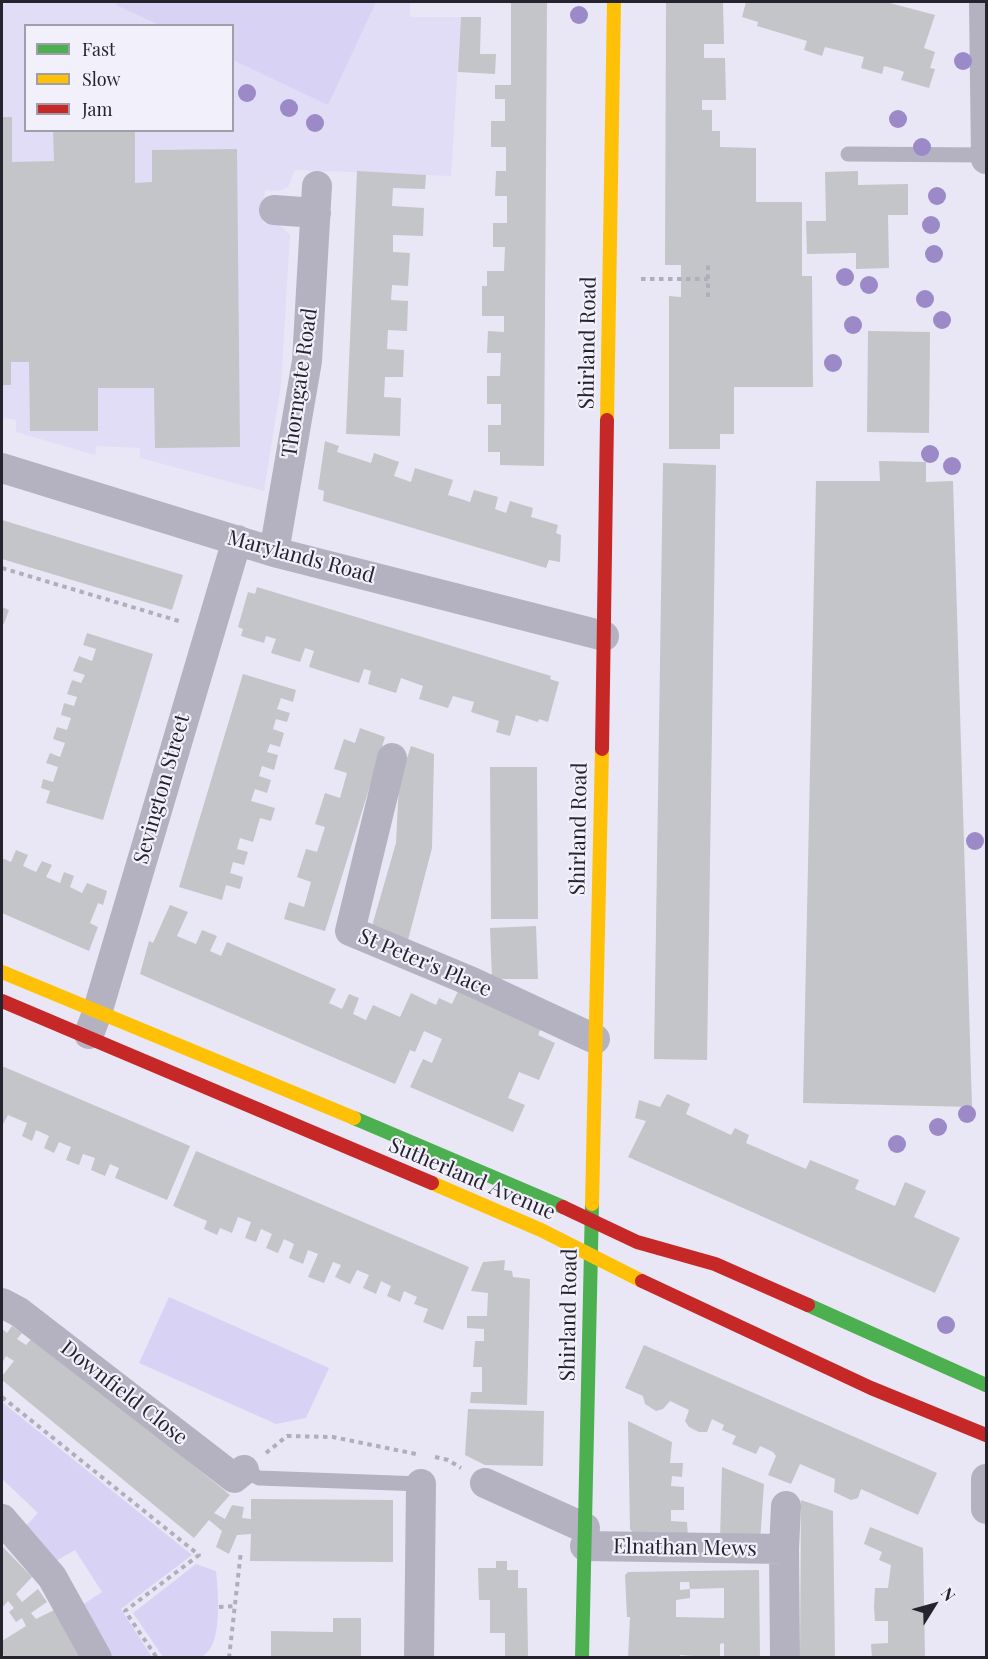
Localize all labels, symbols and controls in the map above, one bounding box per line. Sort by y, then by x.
legend [24,24,234,132]
text: Fast [82,37,115,61]
text: Slow [82,67,120,91]
text: Jam [82,97,112,121]
street label: Shirland Road [574,276,602,410]
street label: Thorngate Road [277,307,323,459]
street label: Marylands Road [225,525,377,589]
street label: Sevington Street [129,711,195,867]
street label: Shirland Road [565,762,593,896]
street label: St Peter's Place [355,924,495,1002]
street label: Sutherland Avenue [385,1133,559,1225]
street label: Shirland Road [555,1248,583,1382]
street label: Downfield Close [56,1336,192,1450]
street label: Elnathan Mews [613,1534,757,1562]
north arrow [904,1575,964,1635]
text: N [937,1583,961,1605]

